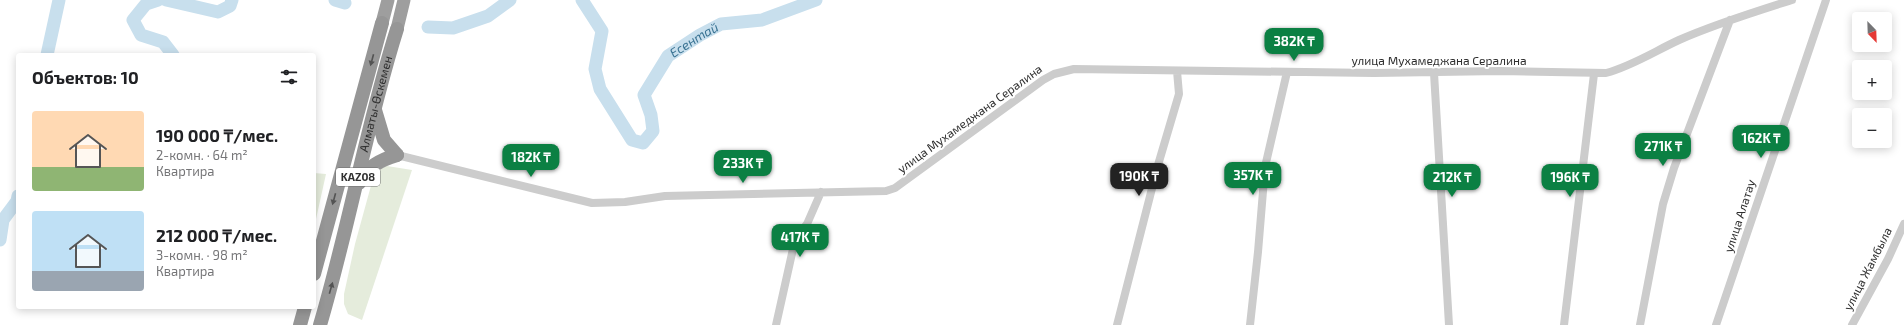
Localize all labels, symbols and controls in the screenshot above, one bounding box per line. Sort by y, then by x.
north arrow [1852,12,1892,52]
map controls [1852,12,1892,148]
water label: Есентай [666,19,721,61]
pin: 382K ₸ [1261,28,1327,62]
text: 382K ₸ [1273,33,1315,49]
street label: улица Мухамеджана Сералина [1351,53,1527,68]
street label: Алматы-Өскемен [356,54,394,153]
one-way arrow [368,54,374,67]
button: + [1852,60,1892,100]
street label: улица Мухамеджана Сералина [894,61,1045,176]
icon: filters [278,66,300,88]
text: Объектов: 10 [32,67,139,87]
button: − [1852,108,1892,148]
text: 190 000 ₸/мес. [156,125,278,145]
pin: 162K ₸ [1728,125,1794,159]
icon: home [64,127,112,175]
text: 162K ₸ [1742,130,1780,146]
pin: 271K ₸ [1630,133,1696,167]
text: 271K ₸ [1644,138,1682,154]
pin: 182K ₸ [498,144,564,178]
text: 2-комн. · 64 m² [156,147,248,163]
text: 182K ₸ [511,149,551,165]
pin: 233K ₸ [710,150,776,184]
text: 233K ₸ [723,155,763,171]
pin: 357K ₸ [1220,162,1286,196]
text: Квартира [156,163,215,179]
pin: 190K ₸ [1106,163,1172,197]
pin: 212K ₸ [1419,164,1485,198]
pin: 196K ₸ [1537,164,1603,198]
text: 357K ₸ [1233,167,1273,183]
road number: KAZ08 [336,168,380,186]
text: 190K ₸ [1119,168,1159,184]
text: 212K ₸ [1433,169,1471,185]
text: 196K ₸ [1551,169,1589,185]
street label: улица Алатау [1721,177,1759,254]
one-way arrow [331,194,337,206]
pin: 417K ₸ [767,224,833,258]
text: 212 000 ₸/мес. [156,225,277,245]
street label: улица Жамбыла [1840,225,1895,313]
icon: home [64,227,112,275]
text: 417K ₸ [781,229,819,245]
text: 3-комн. · 98 m² [156,247,248,263]
text: Квартира [156,263,215,279]
one-way arrow [328,281,334,293]

